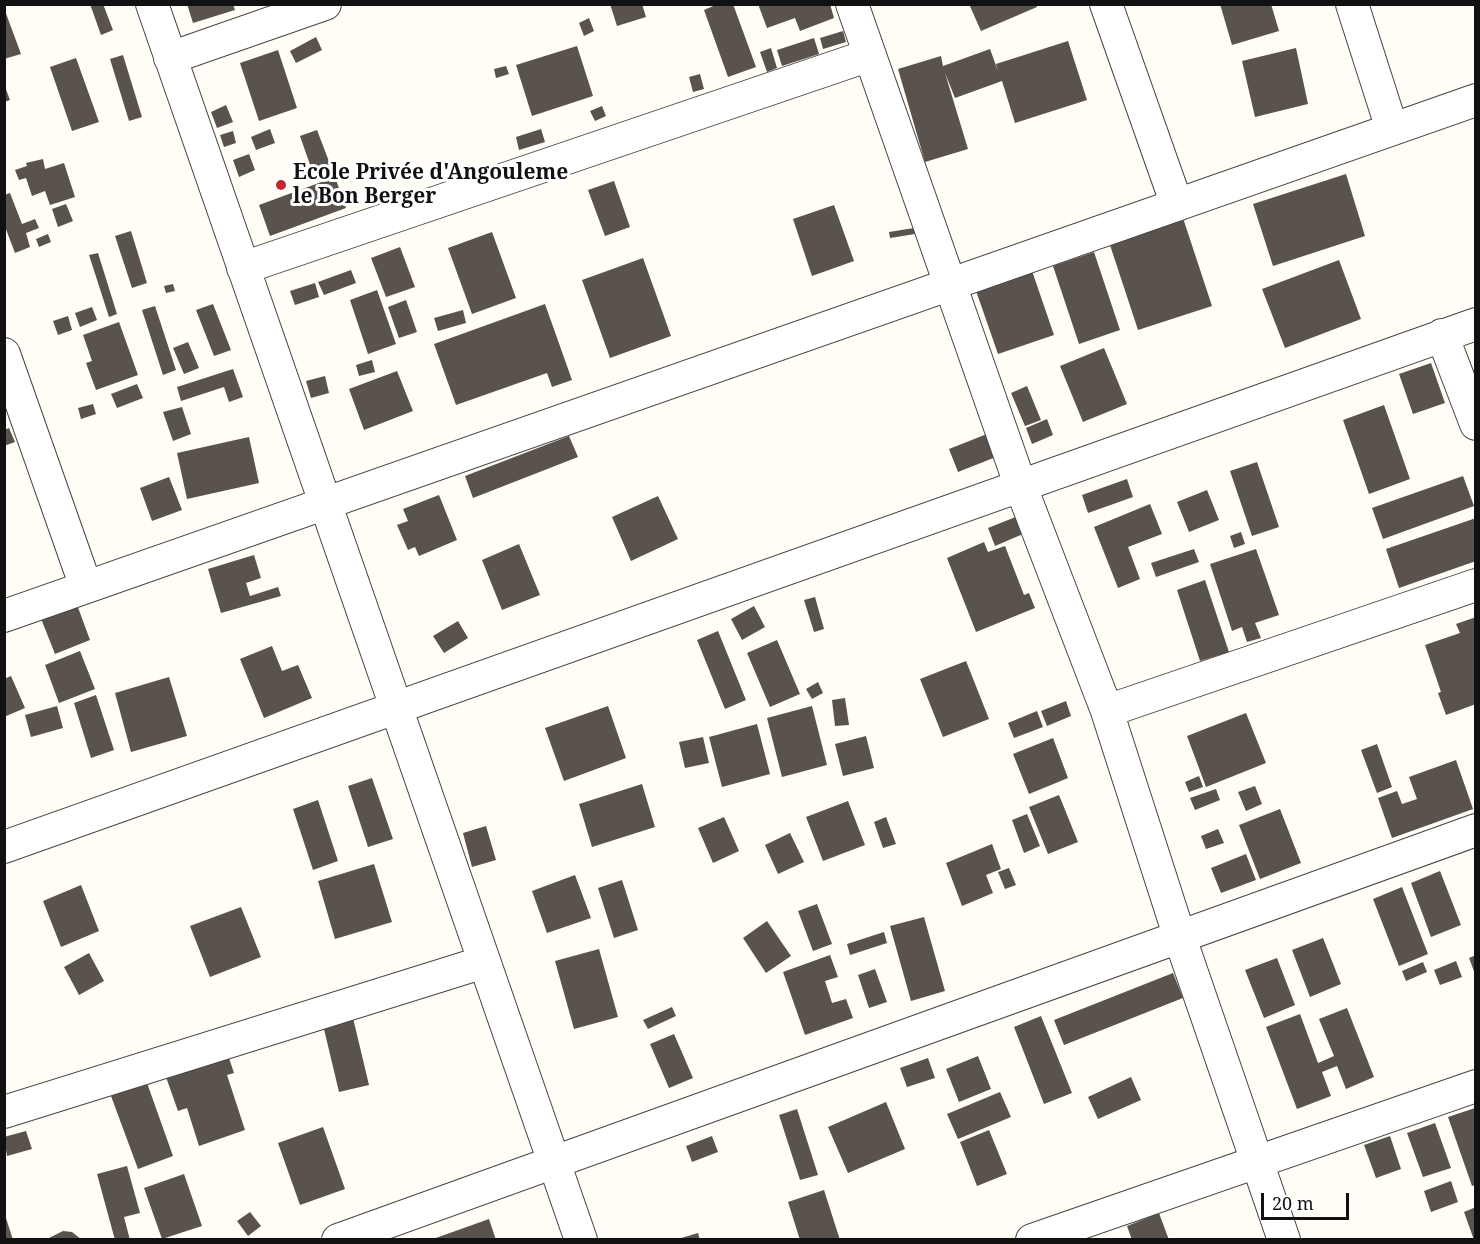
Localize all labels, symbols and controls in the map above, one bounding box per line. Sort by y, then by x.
place label: Ecole Privée d'Angouleme le Bon Berger [293,160,568,210]
marker: Ecole Privée d'Angouleme le Bon Berger [274,178,288,192]
scale bar [1264,1181,1352,1219]
text: 20 m [1272,1191,1314,1215]

